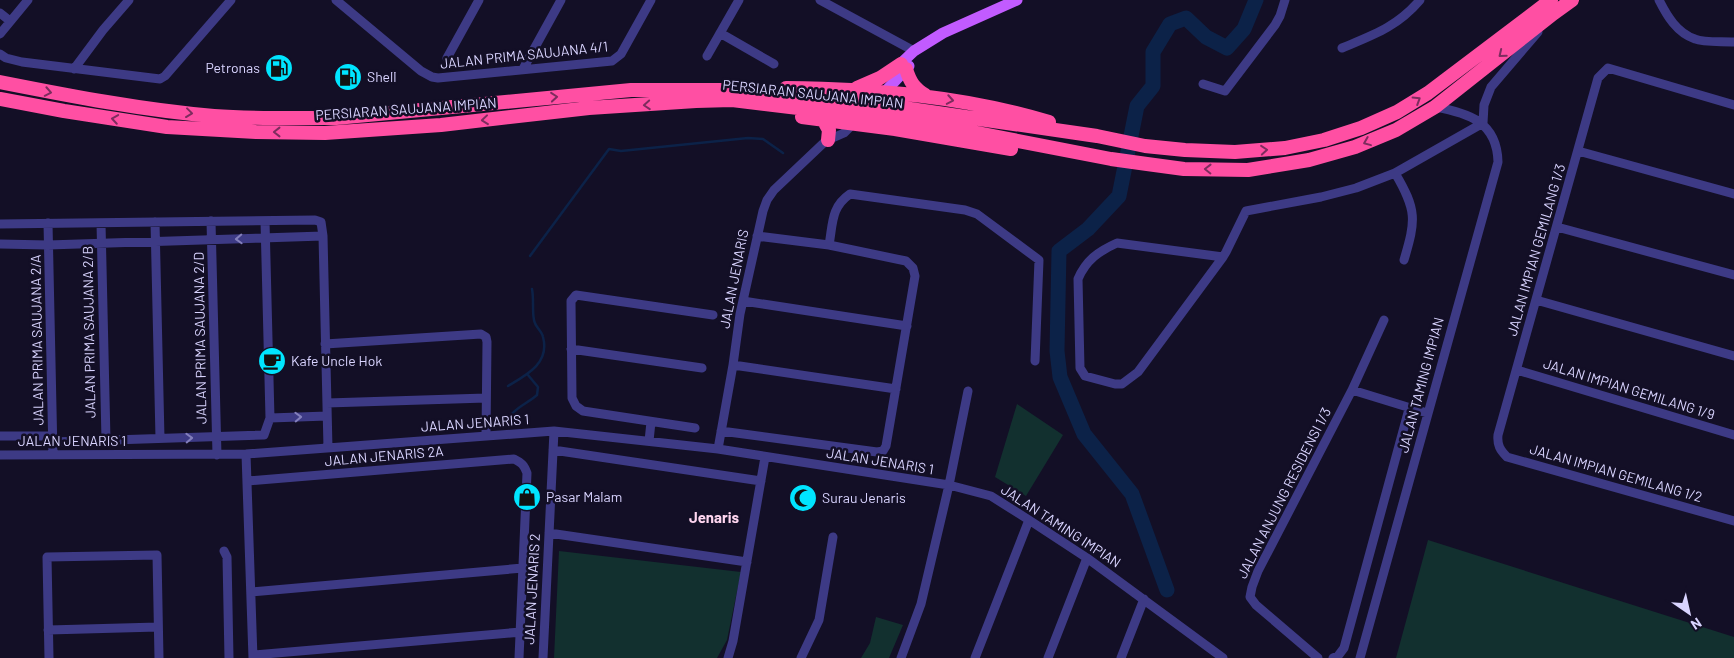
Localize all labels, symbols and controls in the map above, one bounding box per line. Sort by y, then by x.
street label: JALAN PRIMA SAUJANA 4/1 [439,37,609,72]
one-way arrow [1499,48,1508,56]
fuel station icon: Petronas [264,53,294,83]
place label: Petronas [205,59,260,76]
fuel station icon: Shell [333,62,363,92]
place label: Shell [367,68,397,85]
street label: PERSIARAN SAUJANA IMPIAN [722,76,904,111]
one-way arrow [43,86,52,97]
one-way arrow [551,92,559,103]
street label: PERSIARAN SAUJANA IMPIAN [315,94,497,123]
one-way arrow [946,95,955,105]
one-way arrow [1411,97,1420,107]
one-way arrow [643,99,651,110]
one-way arrow [185,107,193,118]
one-way arrow [111,114,119,125]
one-way arrow [481,114,489,125]
one-way arrow [273,127,280,137]
one-way arrow [1363,136,1372,147]
one-way arrow [1260,144,1268,155]
street label: JALAN IMPIAN GEMILANG 1/3 [1503,162,1568,338]
one-way arrow [1204,164,1212,174]
street label: JALAN JENARIS [716,228,751,330]
one-way arrow [235,233,243,244]
street label: JALAN PRIMA SAUJANA 2/B [78,246,99,418]
street label: JALAN PRIMA SAUJANA 2/D [189,252,210,424]
street label: JALAN PRIMA SAUJANA 2/A [27,254,46,426]
street label: JALAN TAMING IMPIAN [1394,315,1447,454]
cafe icon: Kafe Uncle Hok [257,346,287,376]
place label: Kafe Uncle Hok [291,352,382,369]
street label: JALAN IMPIAN GEMILANG 1/9 [1541,354,1717,423]
street label: JALAN ANJUNG RESIDENSI 1/3 [1233,405,1334,581]
street label: JALAN JENARIS 1 [420,410,530,435]
one-way arrow [294,411,302,422]
street label: JALAN JENARIS 1 [18,432,126,449]
one-way arrow [185,432,193,443]
street label: JALAN IMPIAN GEMILANG 1/2 [1528,440,1704,505]
street label: JALAN JENARIS 2A [324,442,445,469]
street label: JALAN JENARIS 1 [825,444,935,477]
street label: JALAN TAMING IMPIAN [998,480,1124,571]
shop icon: Pasar Malam [512,482,542,512]
mosque icon: Surau Jenaris [788,483,818,513]
place label: Pasar Malam [546,488,622,505]
place label: Surau Jenaris [822,489,906,506]
district label: Jenaris [689,508,740,526]
street label: JALAN JENARIS 2 [520,533,543,645]
north arrow [1664,588,1714,638]
text: N [1688,615,1705,634]

